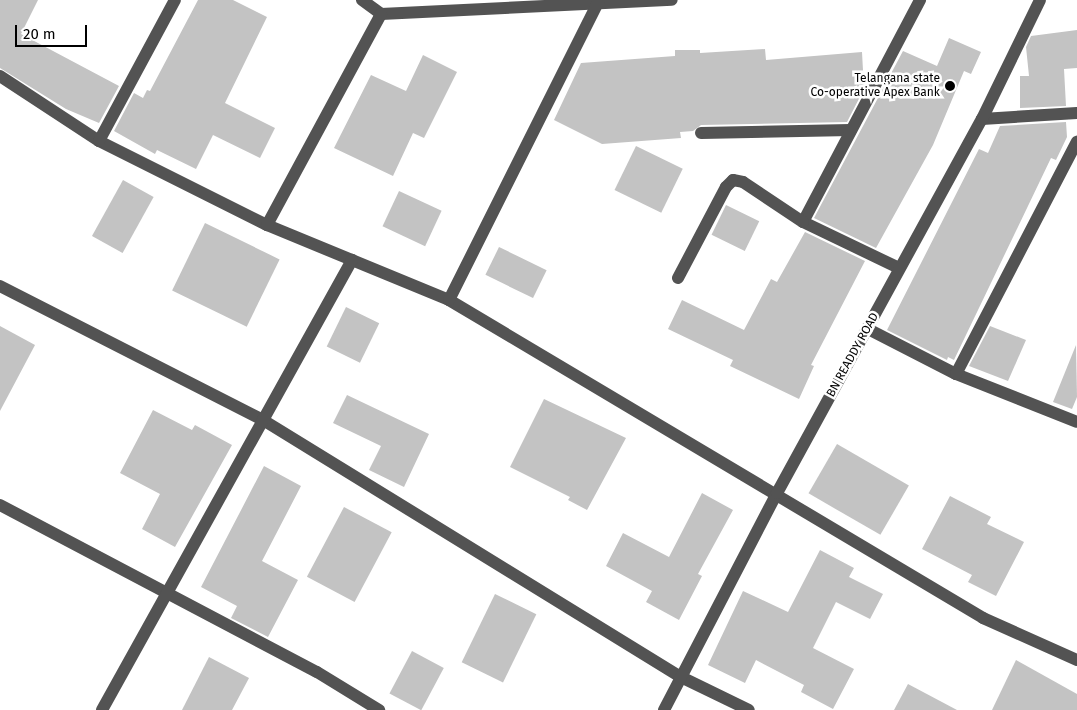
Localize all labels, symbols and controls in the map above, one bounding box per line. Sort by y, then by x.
scale bar [18,15,90,47]
text: 20 m [23,25,56,43]
place label: Telangana state Co-operative Apex Bank [811,72,940,100]
marker: Telangana state Co-operative Apex Bank [944,80,956,92]
street label: BN READDY ROAD [824,310,882,400]

